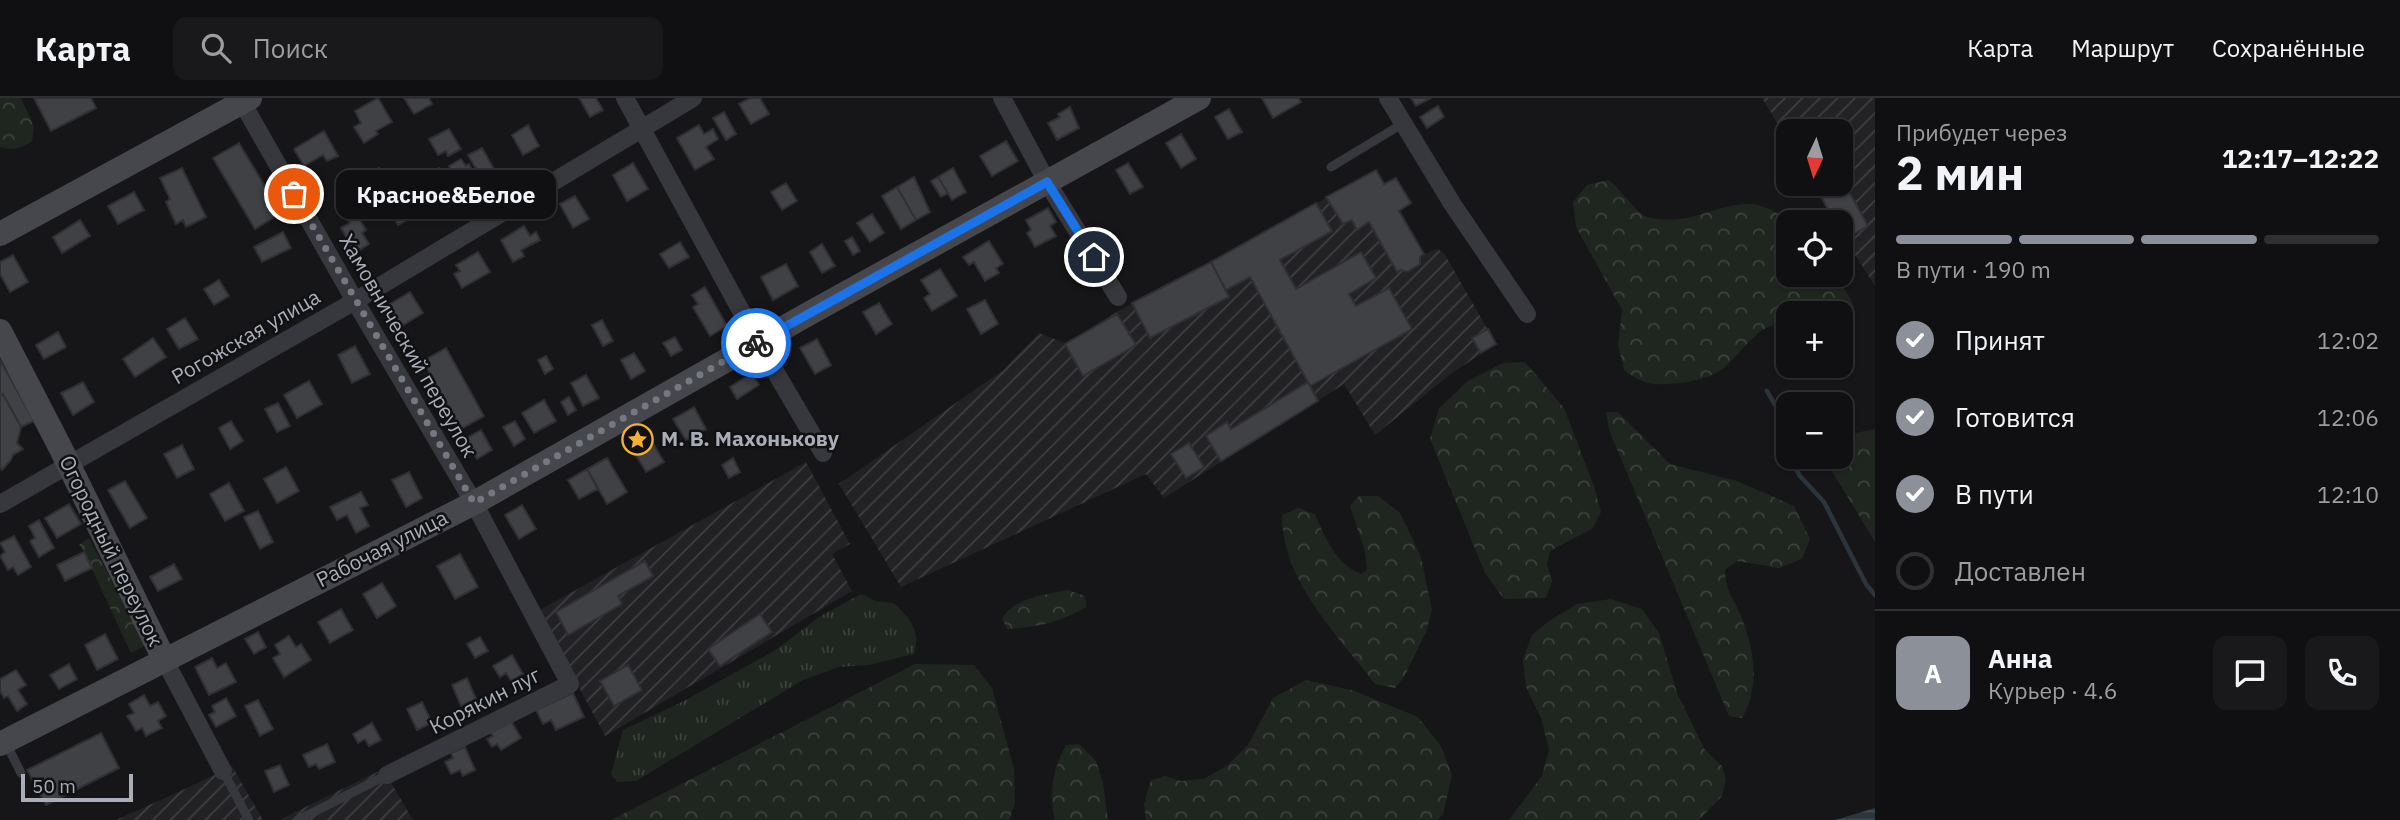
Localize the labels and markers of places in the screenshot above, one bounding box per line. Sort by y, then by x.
pin [264,164,324,224]
callout: Красное&Белое [336,170,556,218]
pin [1064,227,1124,287]
place icon: М. В. Махонькову [621,422,655,456]
place label: М. В. Махонькову [661,424,840,452]

